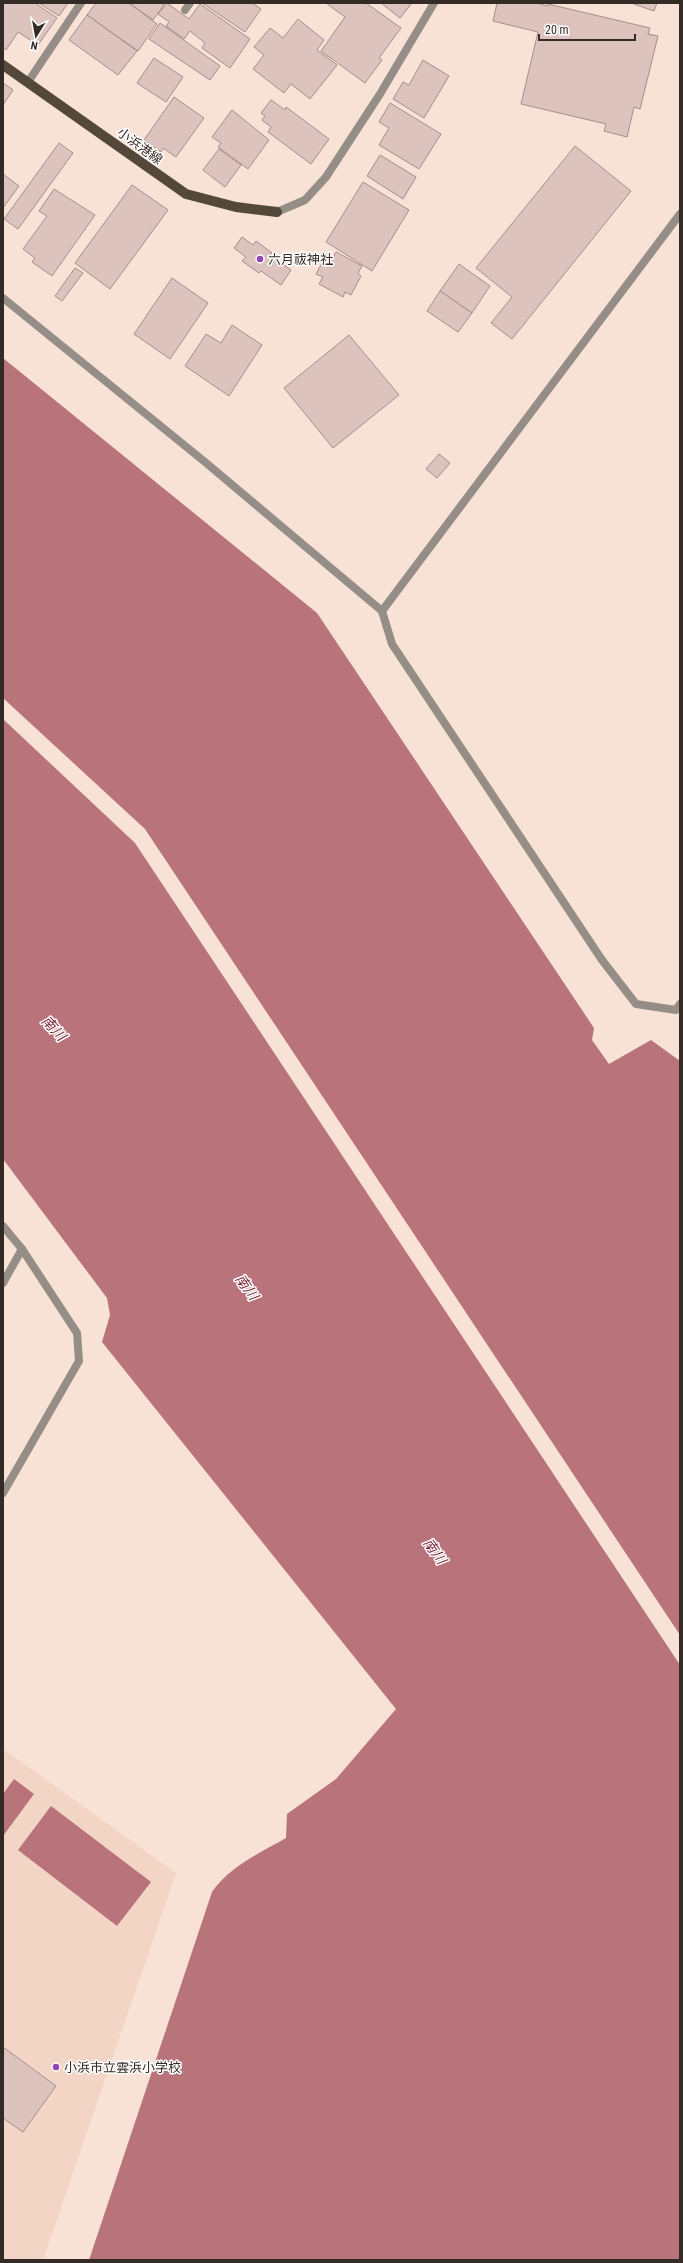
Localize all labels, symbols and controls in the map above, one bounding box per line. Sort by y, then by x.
north arrow [16,16,56,56]
scale bar [539,16,635,42]
text: 20 m [545,23,569,37]
text: N [29,38,39,52]
street label: 小浜港線 [115,125,165,167]
place label: 六月祓神社 [268,252,333,267]
marker: 六月祓神社 [255,254,265,264]
water label: 南川 [39,1012,71,1045]
water label: 南川 [232,1271,263,1305]
water label: 南川 [420,1535,451,1569]
place label: 小浜市立雲浜小学校 [64,2060,181,2075]
marker: 小浜市立雲浜小学校 [51,2062,61,2072]

